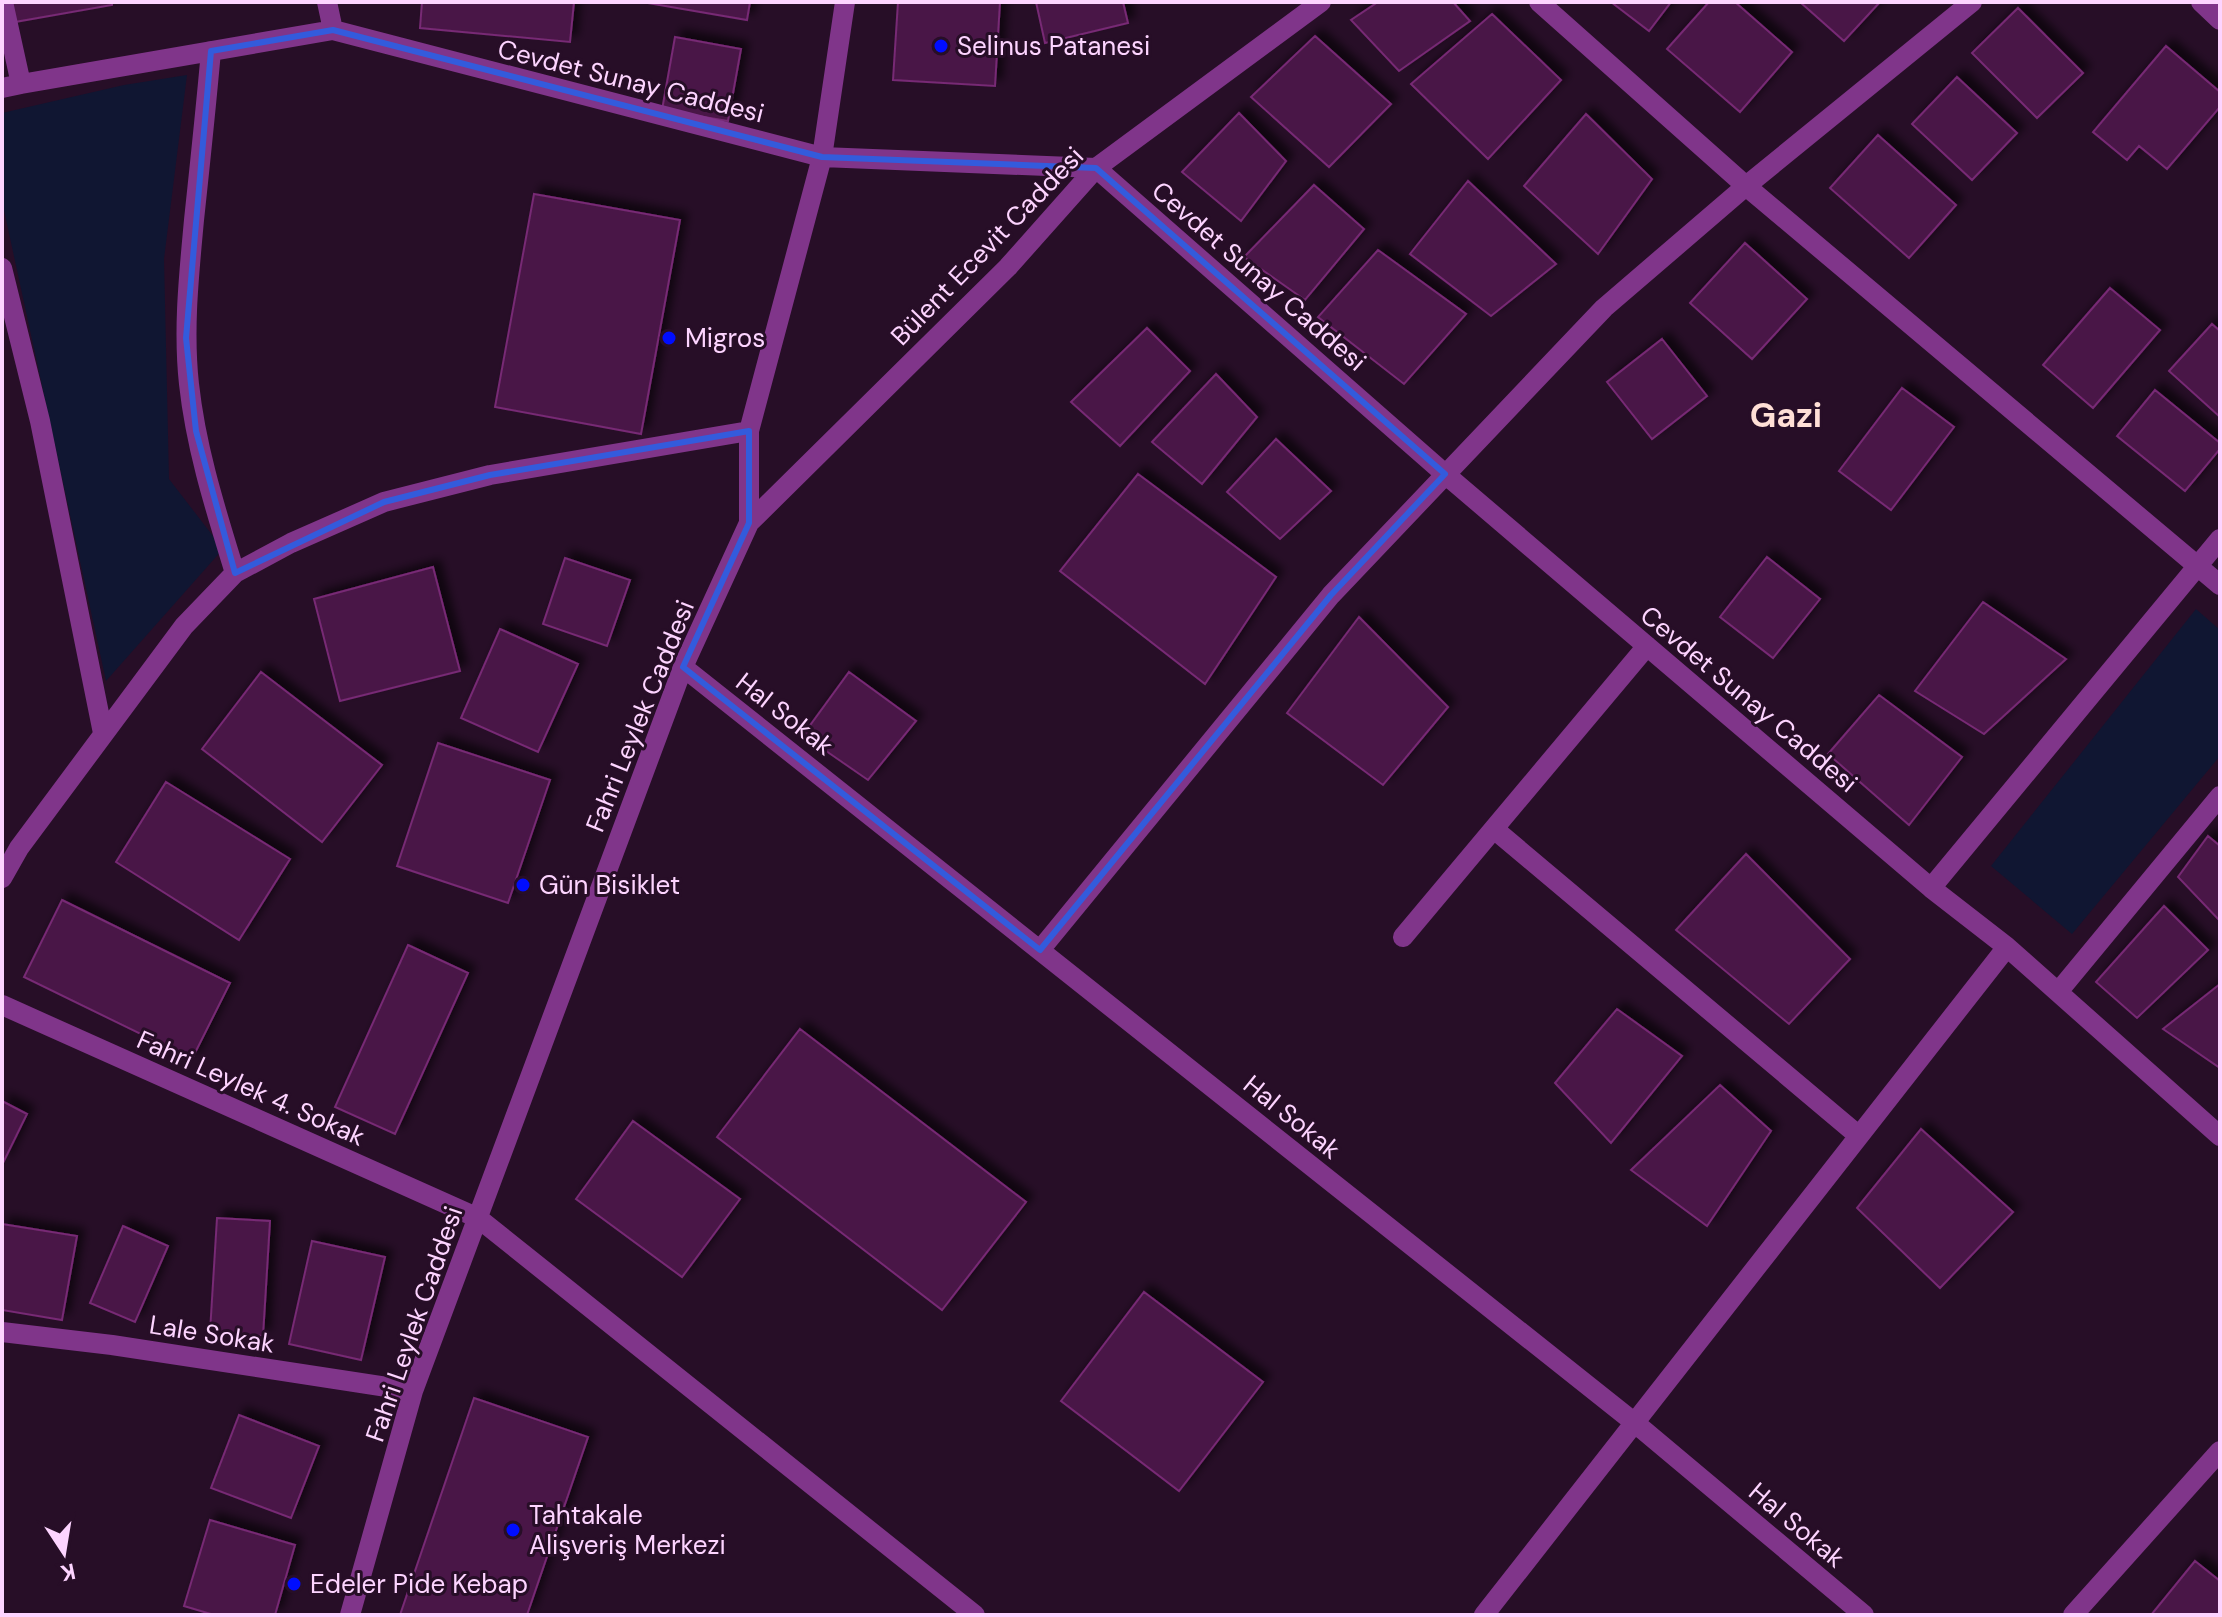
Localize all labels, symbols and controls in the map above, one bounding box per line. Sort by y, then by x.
place label: Selinus Patanesi [957,29,1150,63]
street label: Cevdet Sunay Caddesi [494,31,768,131]
marker: Selinus Patanesi [932,37,950,55]
street label: Bülent Ecevit Caddesi [883,139,1091,353]
street label: Cevdet Sunay Caddesi [1145,174,1373,378]
place label: Migros [685,321,765,355]
marker: Migros [660,329,678,347]
district label: Gazi [1750,393,1822,438]
street label: Fahri Leylek Caddesi [578,595,702,837]
street label: Cevdet Sunay Caddesi [1633,598,1865,800]
street label: Hal Sokak [729,665,841,763]
place label: Gün Bisiklet [539,868,680,902]
marker: Gün Bisiklet [514,876,532,894]
street label: Fahri Leylek 4. Sokak [132,1022,370,1154]
street label: Hal Sokak [1236,1068,1348,1166]
street label: Fahri Leylek Caddesi [358,1202,470,1446]
street label: Lale Sokak [147,1307,277,1361]
street label: Hal Sokak [1742,1475,1852,1575]
place label: Tahtakale Alişveriş Merkezi [529,1498,726,1562]
north arrow [24,1513,104,1593]
marker: Tahtakale Alişveriş Merkezi [504,1521,522,1539]
text: K [58,1556,78,1588]
place label: Edeler Pide Kebap [310,1567,528,1601]
marker: Edeler Pide Kebap [285,1575,303,1593]

